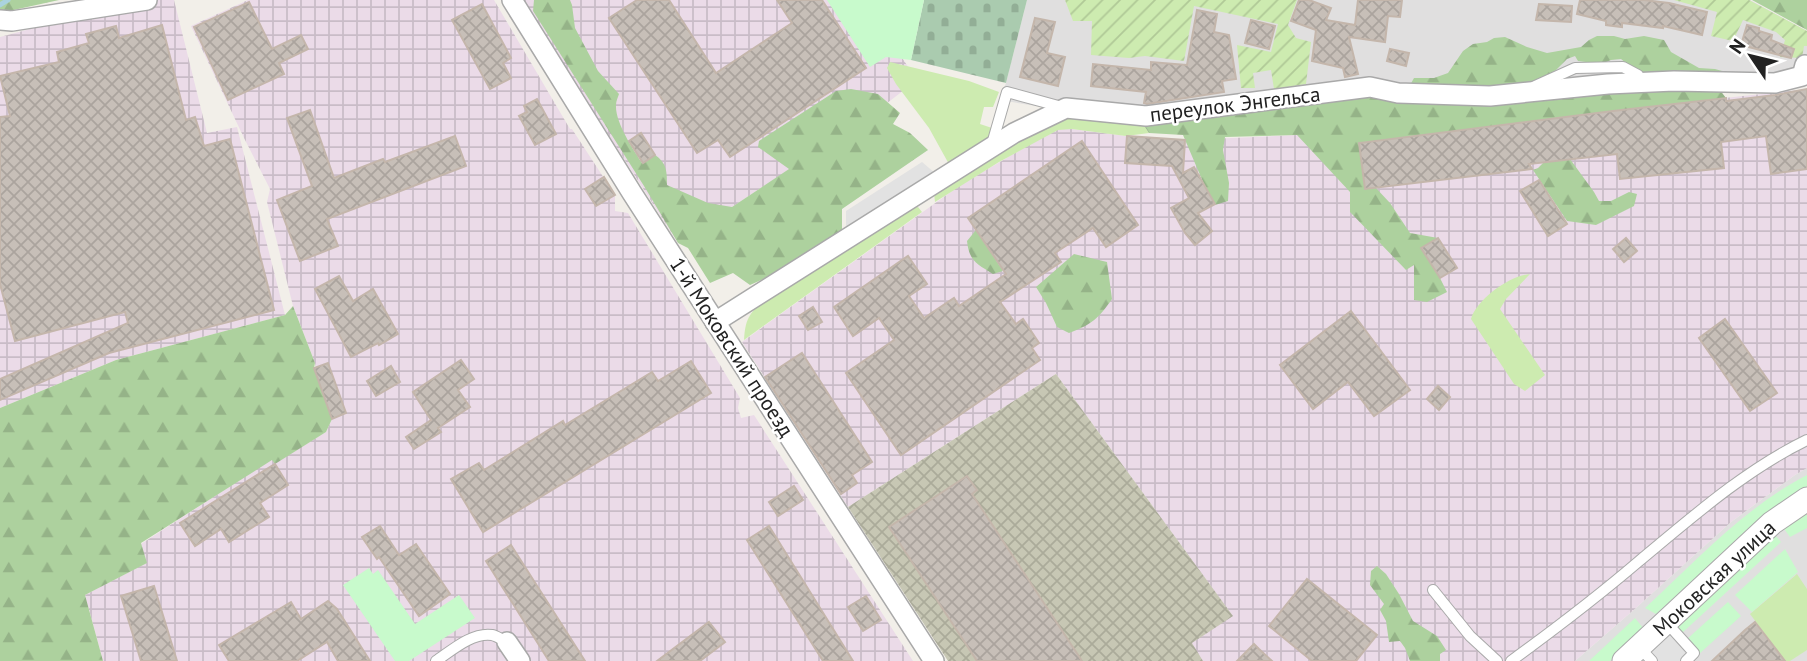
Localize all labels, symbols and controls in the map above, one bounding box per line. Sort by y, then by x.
north arrow [1716,21,1786,91]
text: N [1724,34,1750,58]
street label: переулок Энгельса [1148,80,1322,128]
street label: 1-й Моковский проезд [664,252,800,442]
street label: Моковская улица [1647,514,1781,642]

